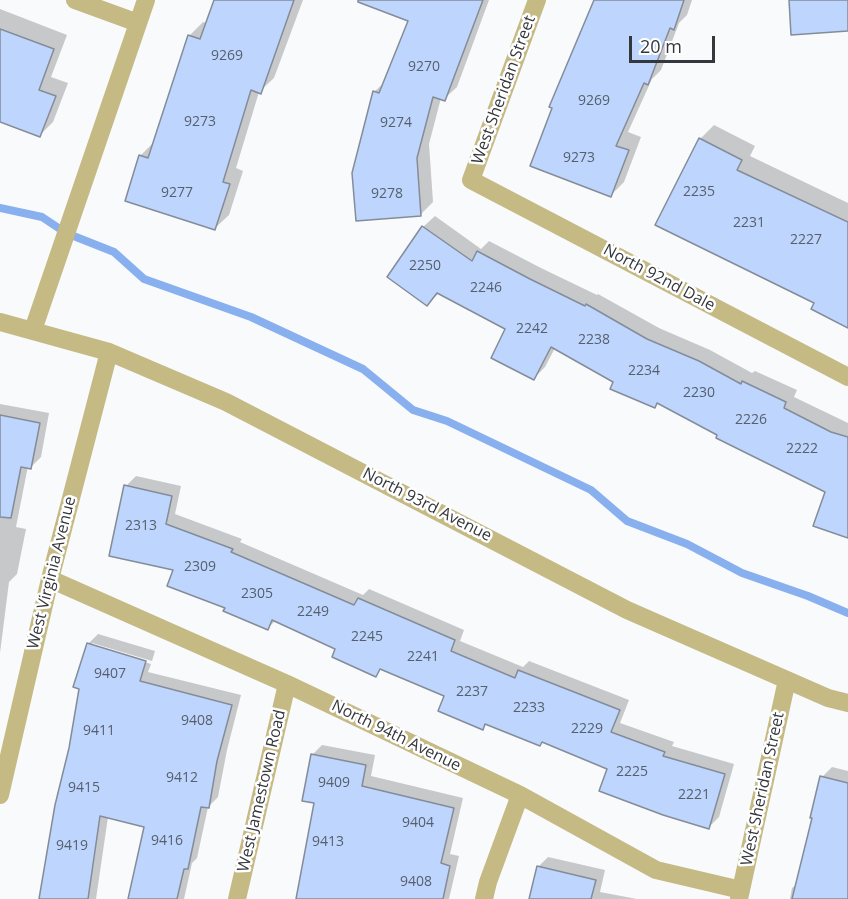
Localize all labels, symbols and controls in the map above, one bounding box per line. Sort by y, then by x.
street label: West Sheridan Street [468,13,540,167]
scale bar [632,24,718,62]
text: 20 m [640,34,682,58]
house number: 9269 [211,48,243,64]
house number: 9270 [408,59,440,75]
house number: 9269 [578,93,610,109]
house number: 9273 [184,114,216,130]
house number: 9274 [380,115,412,131]
house number: 9273 [563,150,595,166]
house number: 2235 [683,184,715,200]
house number: 9277 [161,185,193,201]
house number: 9278 [371,186,403,202]
house number: 2231 [733,215,765,231]
house number: 2227 [790,232,822,248]
street label: North 92nd Dale [600,241,718,315]
house number: 2250 [409,258,441,274]
house number: 2246 [470,280,502,296]
house number: 2242 [516,321,548,337]
house number: 2238 [578,332,610,348]
house number: 2234 [628,363,660,379]
house number: 2230 [683,385,715,401]
house number: 2226 [735,412,767,428]
house number: 2222 [786,441,818,457]
street label: North 93rd Avenue [359,464,495,546]
street label: West Virginia Avenue [24,495,80,651]
house number: 2313 [125,518,157,534]
house number: 2309 [184,559,216,575]
house number: 2305 [241,586,273,602]
house number: 2249 [297,604,329,620]
house number: 2245 [351,629,383,645]
house number: 2241 [407,649,439,665]
house number: 9407 [94,666,126,682]
house number: 2237 [456,684,488,700]
street label: North 94th Avenue [328,696,464,776]
house number: 2233 [513,700,545,716]
street label: West Jamestown Road [234,708,290,874]
street label: West Sheridan Street [737,710,789,868]
house number: 9408 [181,713,213,729]
house number: 2229 [571,721,603,737]
house number: 9411 [83,723,115,739]
house number: 2225 [616,764,648,780]
house number: 9412 [166,770,198,786]
house number: 9409 [318,775,350,791]
house number: 9415 [68,780,100,796]
house number: 2221 [678,787,710,803]
house number: 9404 [402,815,434,831]
house number: 9416 [151,833,183,849]
house number: 9413 [312,834,344,850]
house number: 9419 [56,838,88,854]
house number: 9408 [400,874,432,890]

